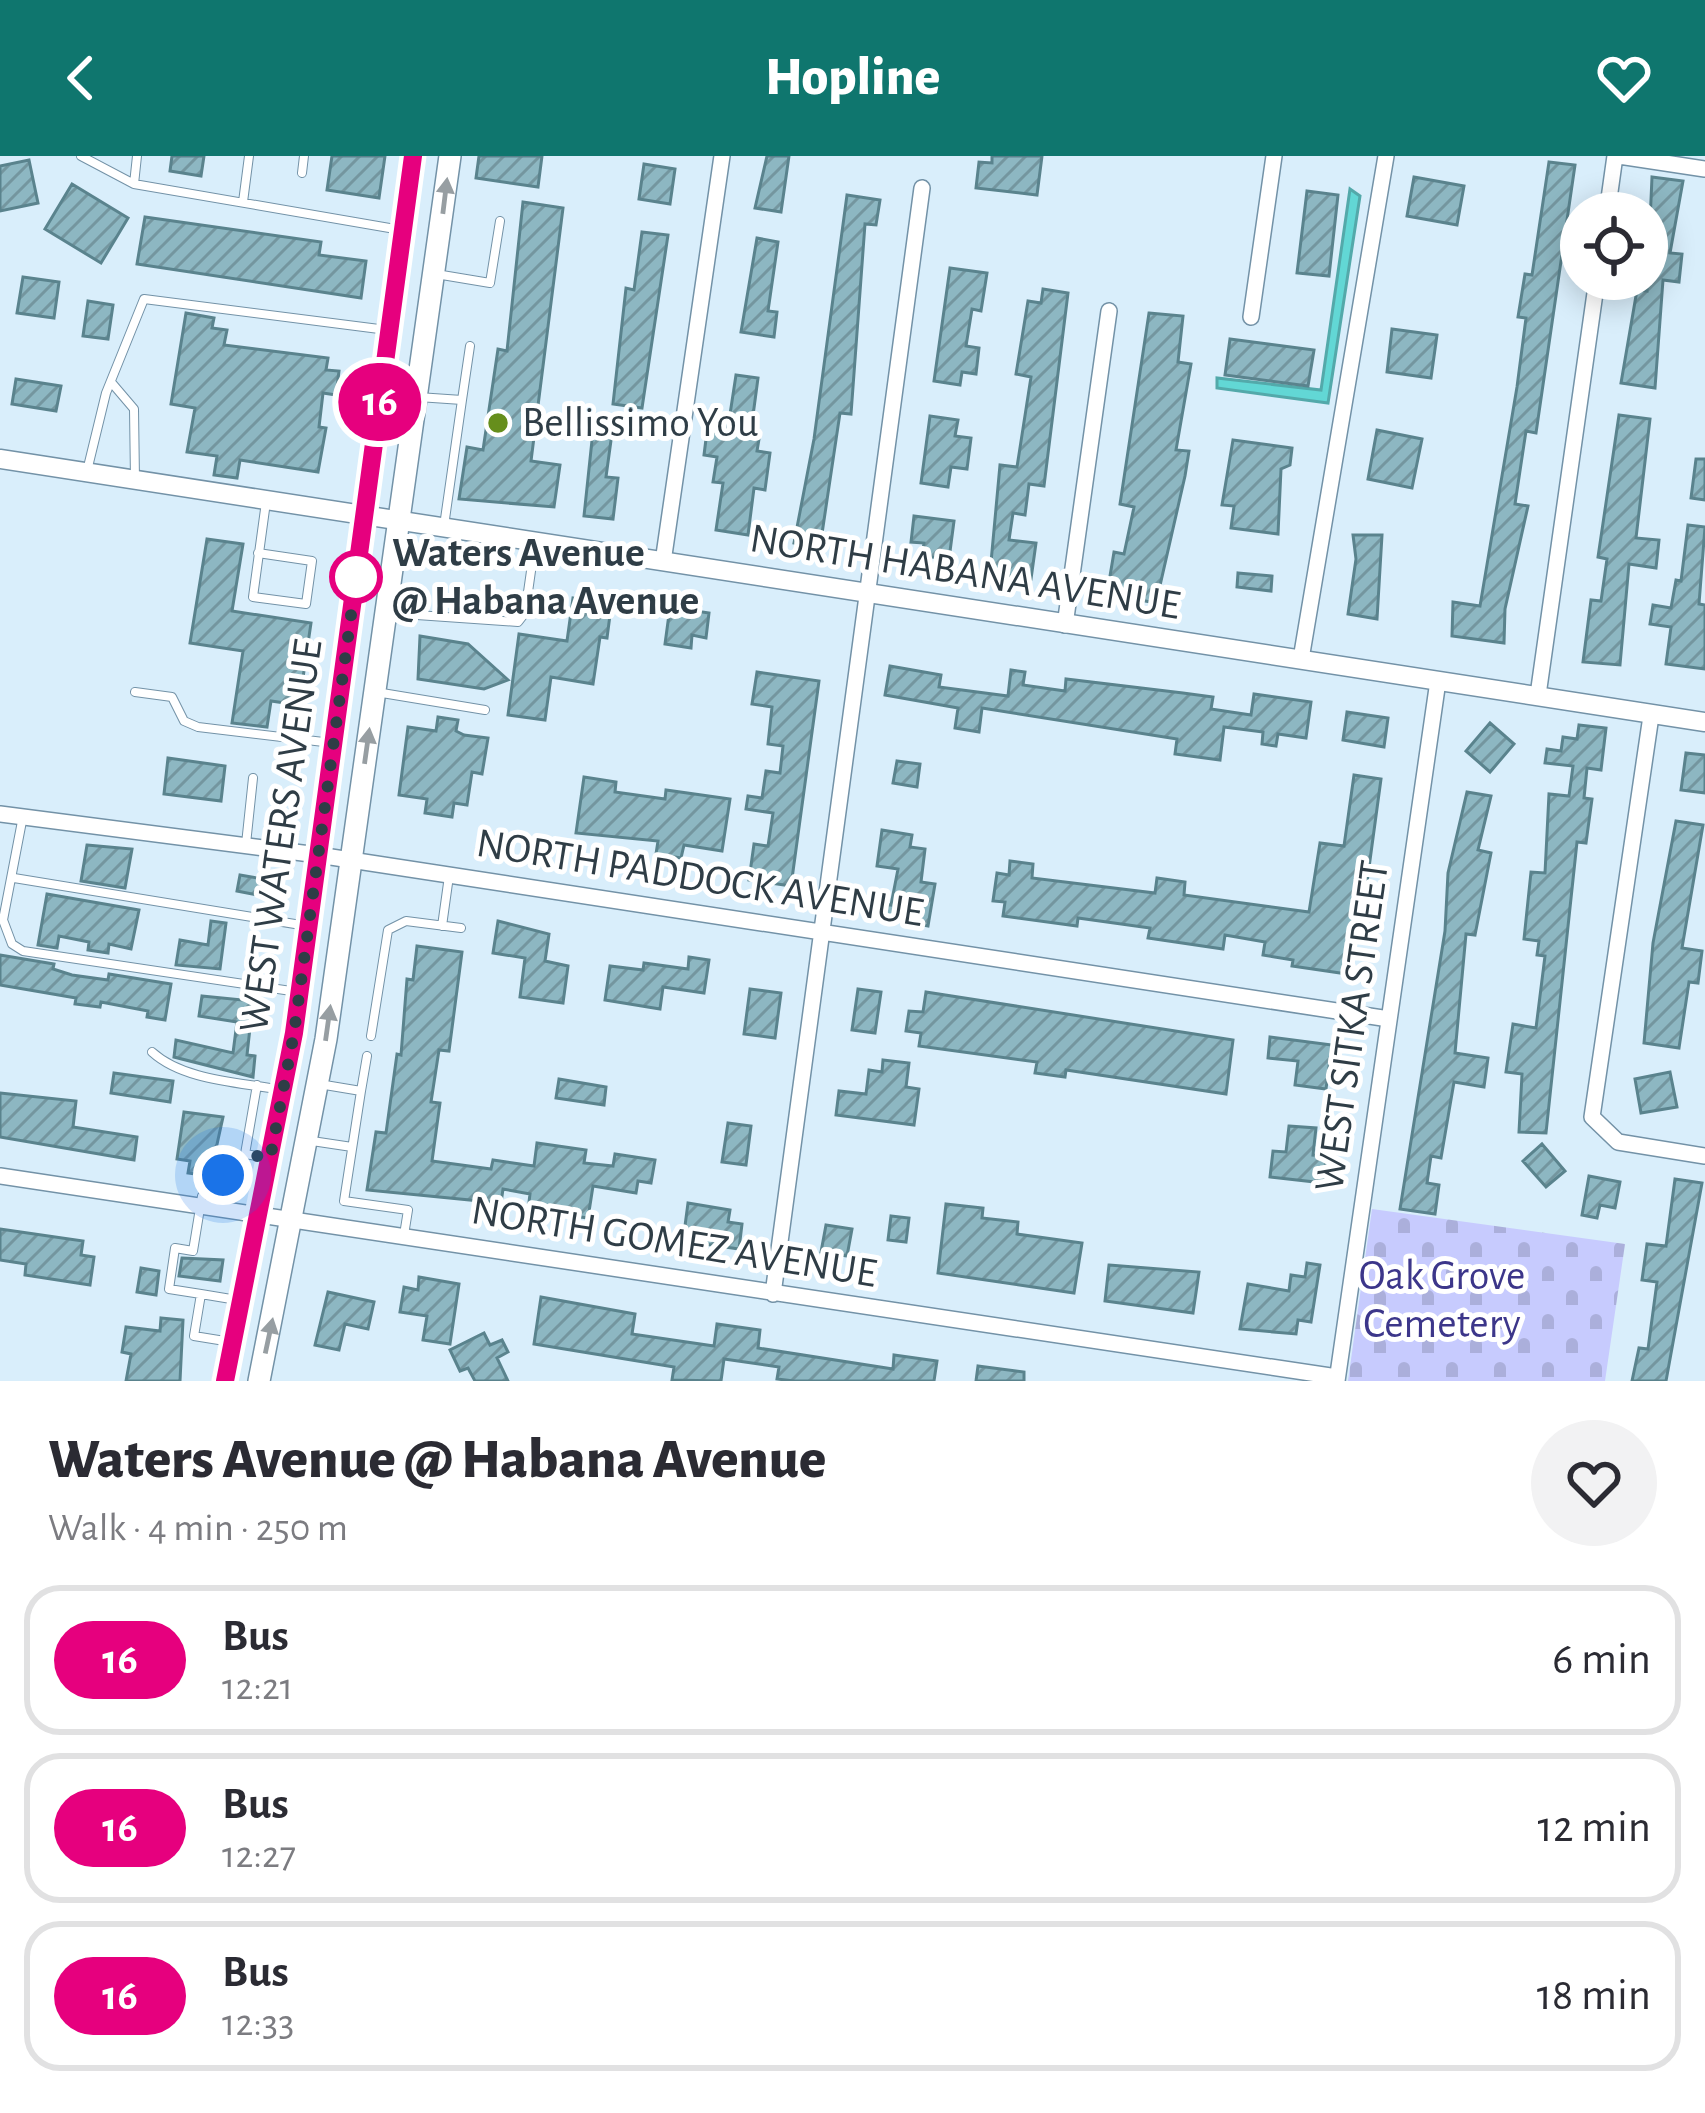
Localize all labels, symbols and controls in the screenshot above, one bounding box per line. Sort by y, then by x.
icon: back [48,45,114,111]
icon: heart [1591,45,1657,111]
text: Hopline [765,51,940,105]
one-way arrow [435,177,454,214]
map controls [1560,192,1668,300]
button: locate [1560,192,1668,300]
line badge: 16 [326,363,434,441]
text: 16 [362,381,398,423]
place label: Bellissimo You [522,402,758,444]
marker: Bellissimo You [485,410,511,436]
street label: NORTH HABANA AVENUE [747,517,1183,627]
place label: Waters Avenue @ Habana Avenue [392,532,699,623]
marker: Waters Avenue @ Habana Avenue [331,552,381,602]
street label: WEST WATERS AVENUE [233,637,329,1035]
one-way arrow [358,726,377,764]
street label: NORTH PADDOCK AVENUE [474,822,926,934]
street label: WEST SITKA STREET [1308,858,1396,1194]
one-way arrow [319,1004,338,1041]
your location [193,1145,253,1205]
street label: NORTH GOMEZ AVENUE [468,1189,880,1295]
park label: Oak Grove Cemetery [1359,1255,1525,1345]
one-way arrow [260,1316,279,1354]
button: heart [1531,1420,1657,1546]
text: Waters Avenue @ Habana Avenue [48,1431,826,1488]
text: Walk · 4 min · 250 m [48,1509,348,1548]
text: Bus [222,1614,289,1659]
text: 6 min [1552,1637,1651,1682]
text: 16 [102,1639,138,1681]
text: 12:21 [222,1668,293,1707]
text: Bus [222,1782,289,1827]
text: 12 min [1538,1805,1651,1850]
text: 16 [102,1807,138,1849]
text: 12:27 [222,1836,296,1875]
text: Bus [222,1950,289,1995]
text: 18 min [1537,1973,1651,2018]
text: 16 [102,1975,138,2017]
text: 12:33 [222,2004,294,2043]

